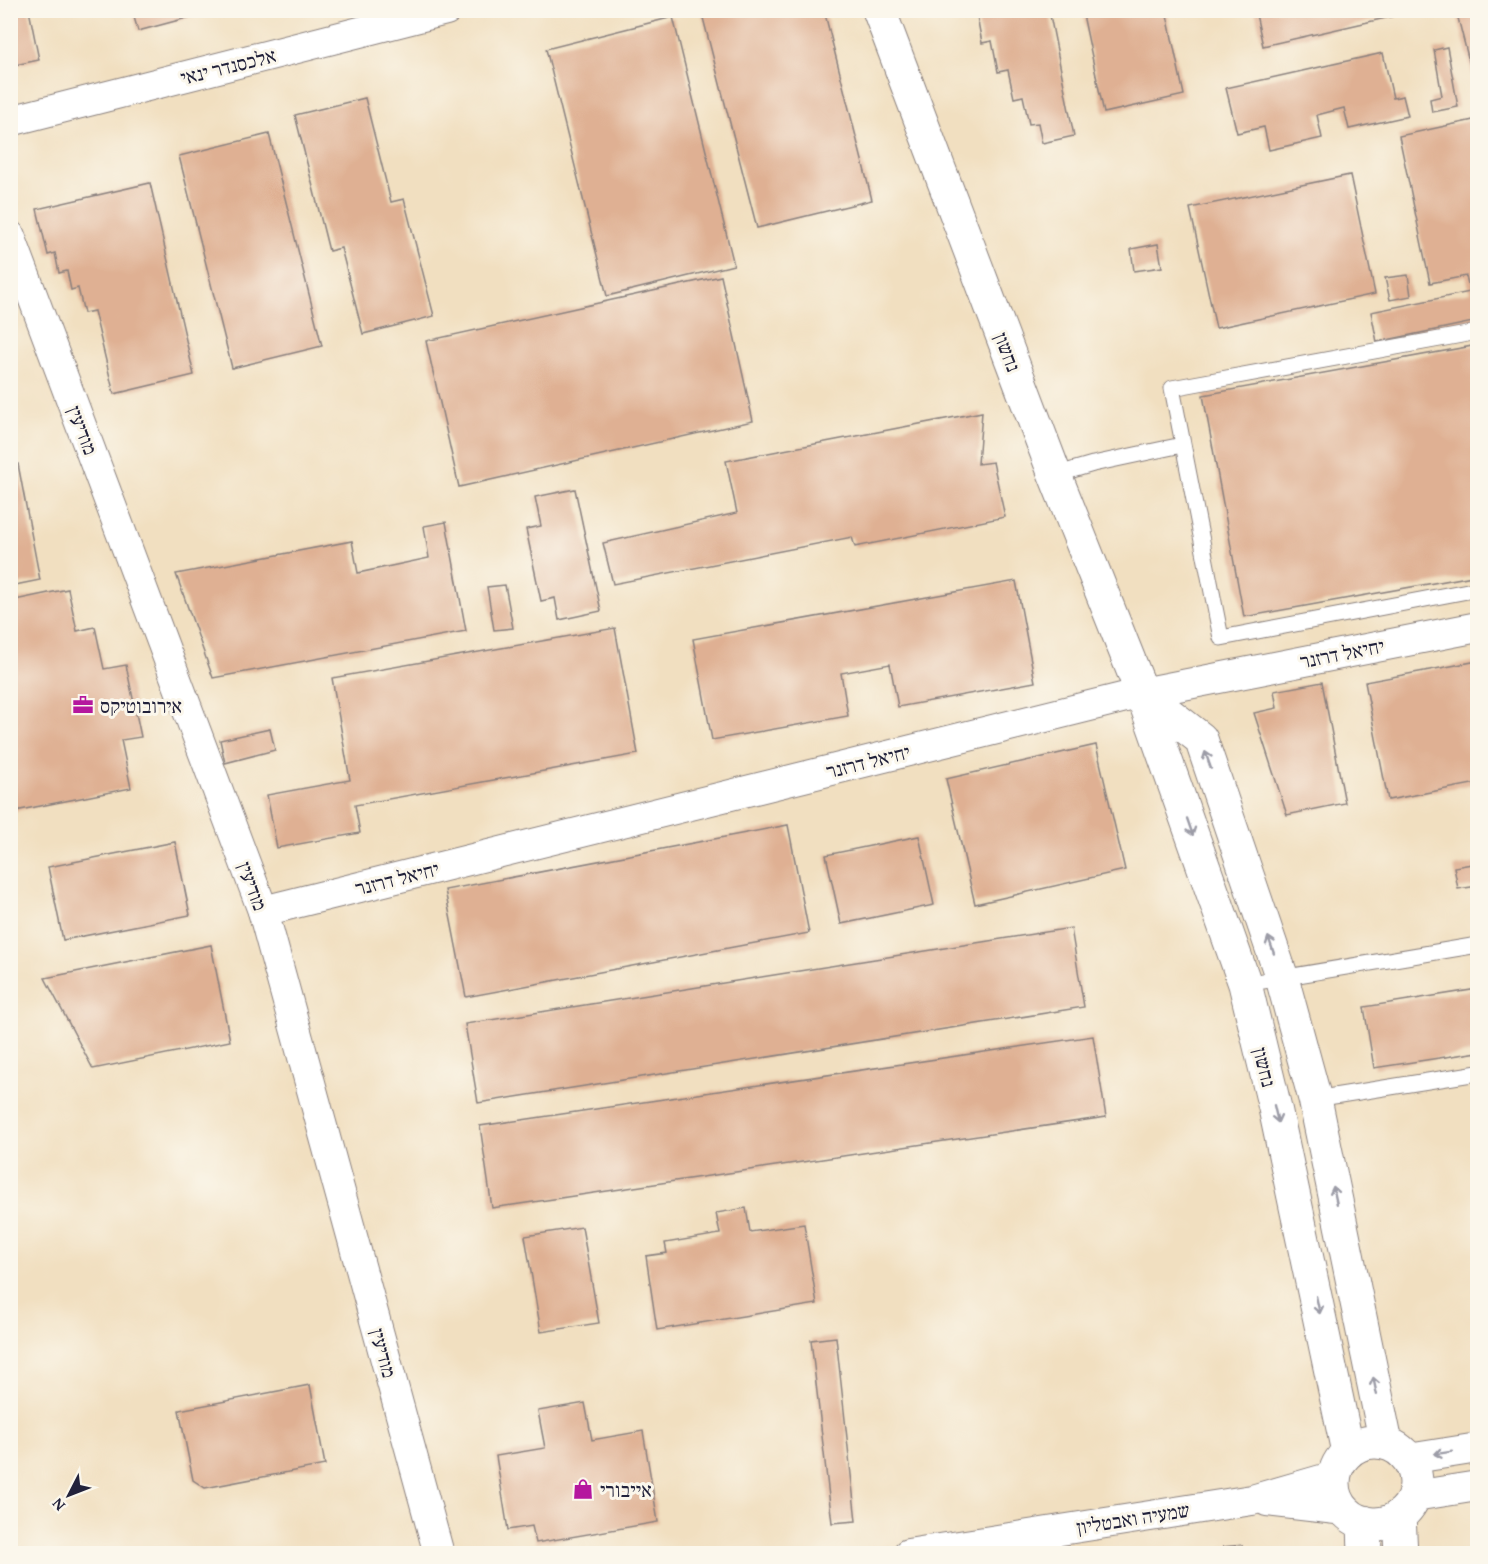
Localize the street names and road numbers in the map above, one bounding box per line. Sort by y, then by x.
street label: אלכסנדר ינאי [177,40,279,92]
street label: נחשון [987,328,1029,376]
street label: מודיעין [60,401,106,459]
street label: יחיאל דרזנר [1297,631,1387,675]
street label: יחיאל דרזנר [823,737,913,785]
street label: יחיאל דרזנר [352,854,442,902]
street label: מודיעין [231,857,275,915]
street label: נחשון [1246,1044,1284,1090]
street label: מודיעין [363,1325,405,1381]
street label: שמעיה ואבטליון [1074,1495,1192,1541]

